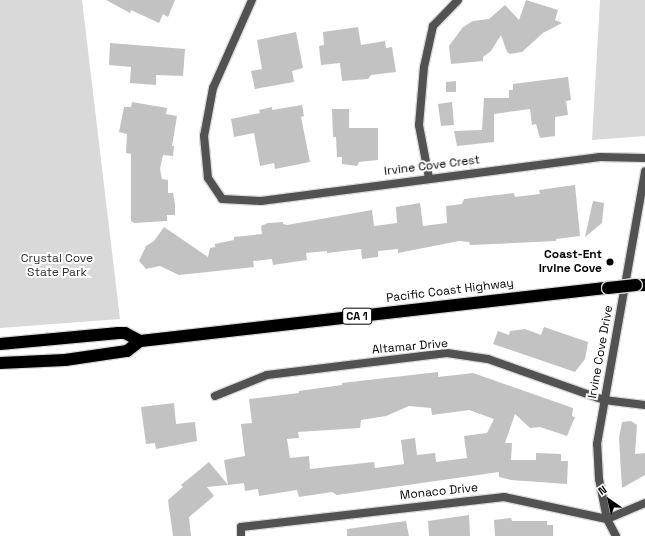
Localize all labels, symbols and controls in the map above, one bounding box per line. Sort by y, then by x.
street label: Irvine Cove Crest [383,153,481,179]
place label: Coast-Ent Irvine Cove [539,248,602,276]
park label: Crystal Cove State Park [21,252,93,280]
marker: Coast-Ent Irvine Cove [605,257,615,267]
street label: Pacific Coast Highway [385,276,515,306]
street label: Irvine Cove Drive [586,304,616,400]
road number: CA 1 [342,307,372,325]
street label: Altamar Drive [371,336,449,358]
north arrow [589,480,629,520]
street label: Monaco Drive [399,481,479,503]
text: N [595,482,609,498]

